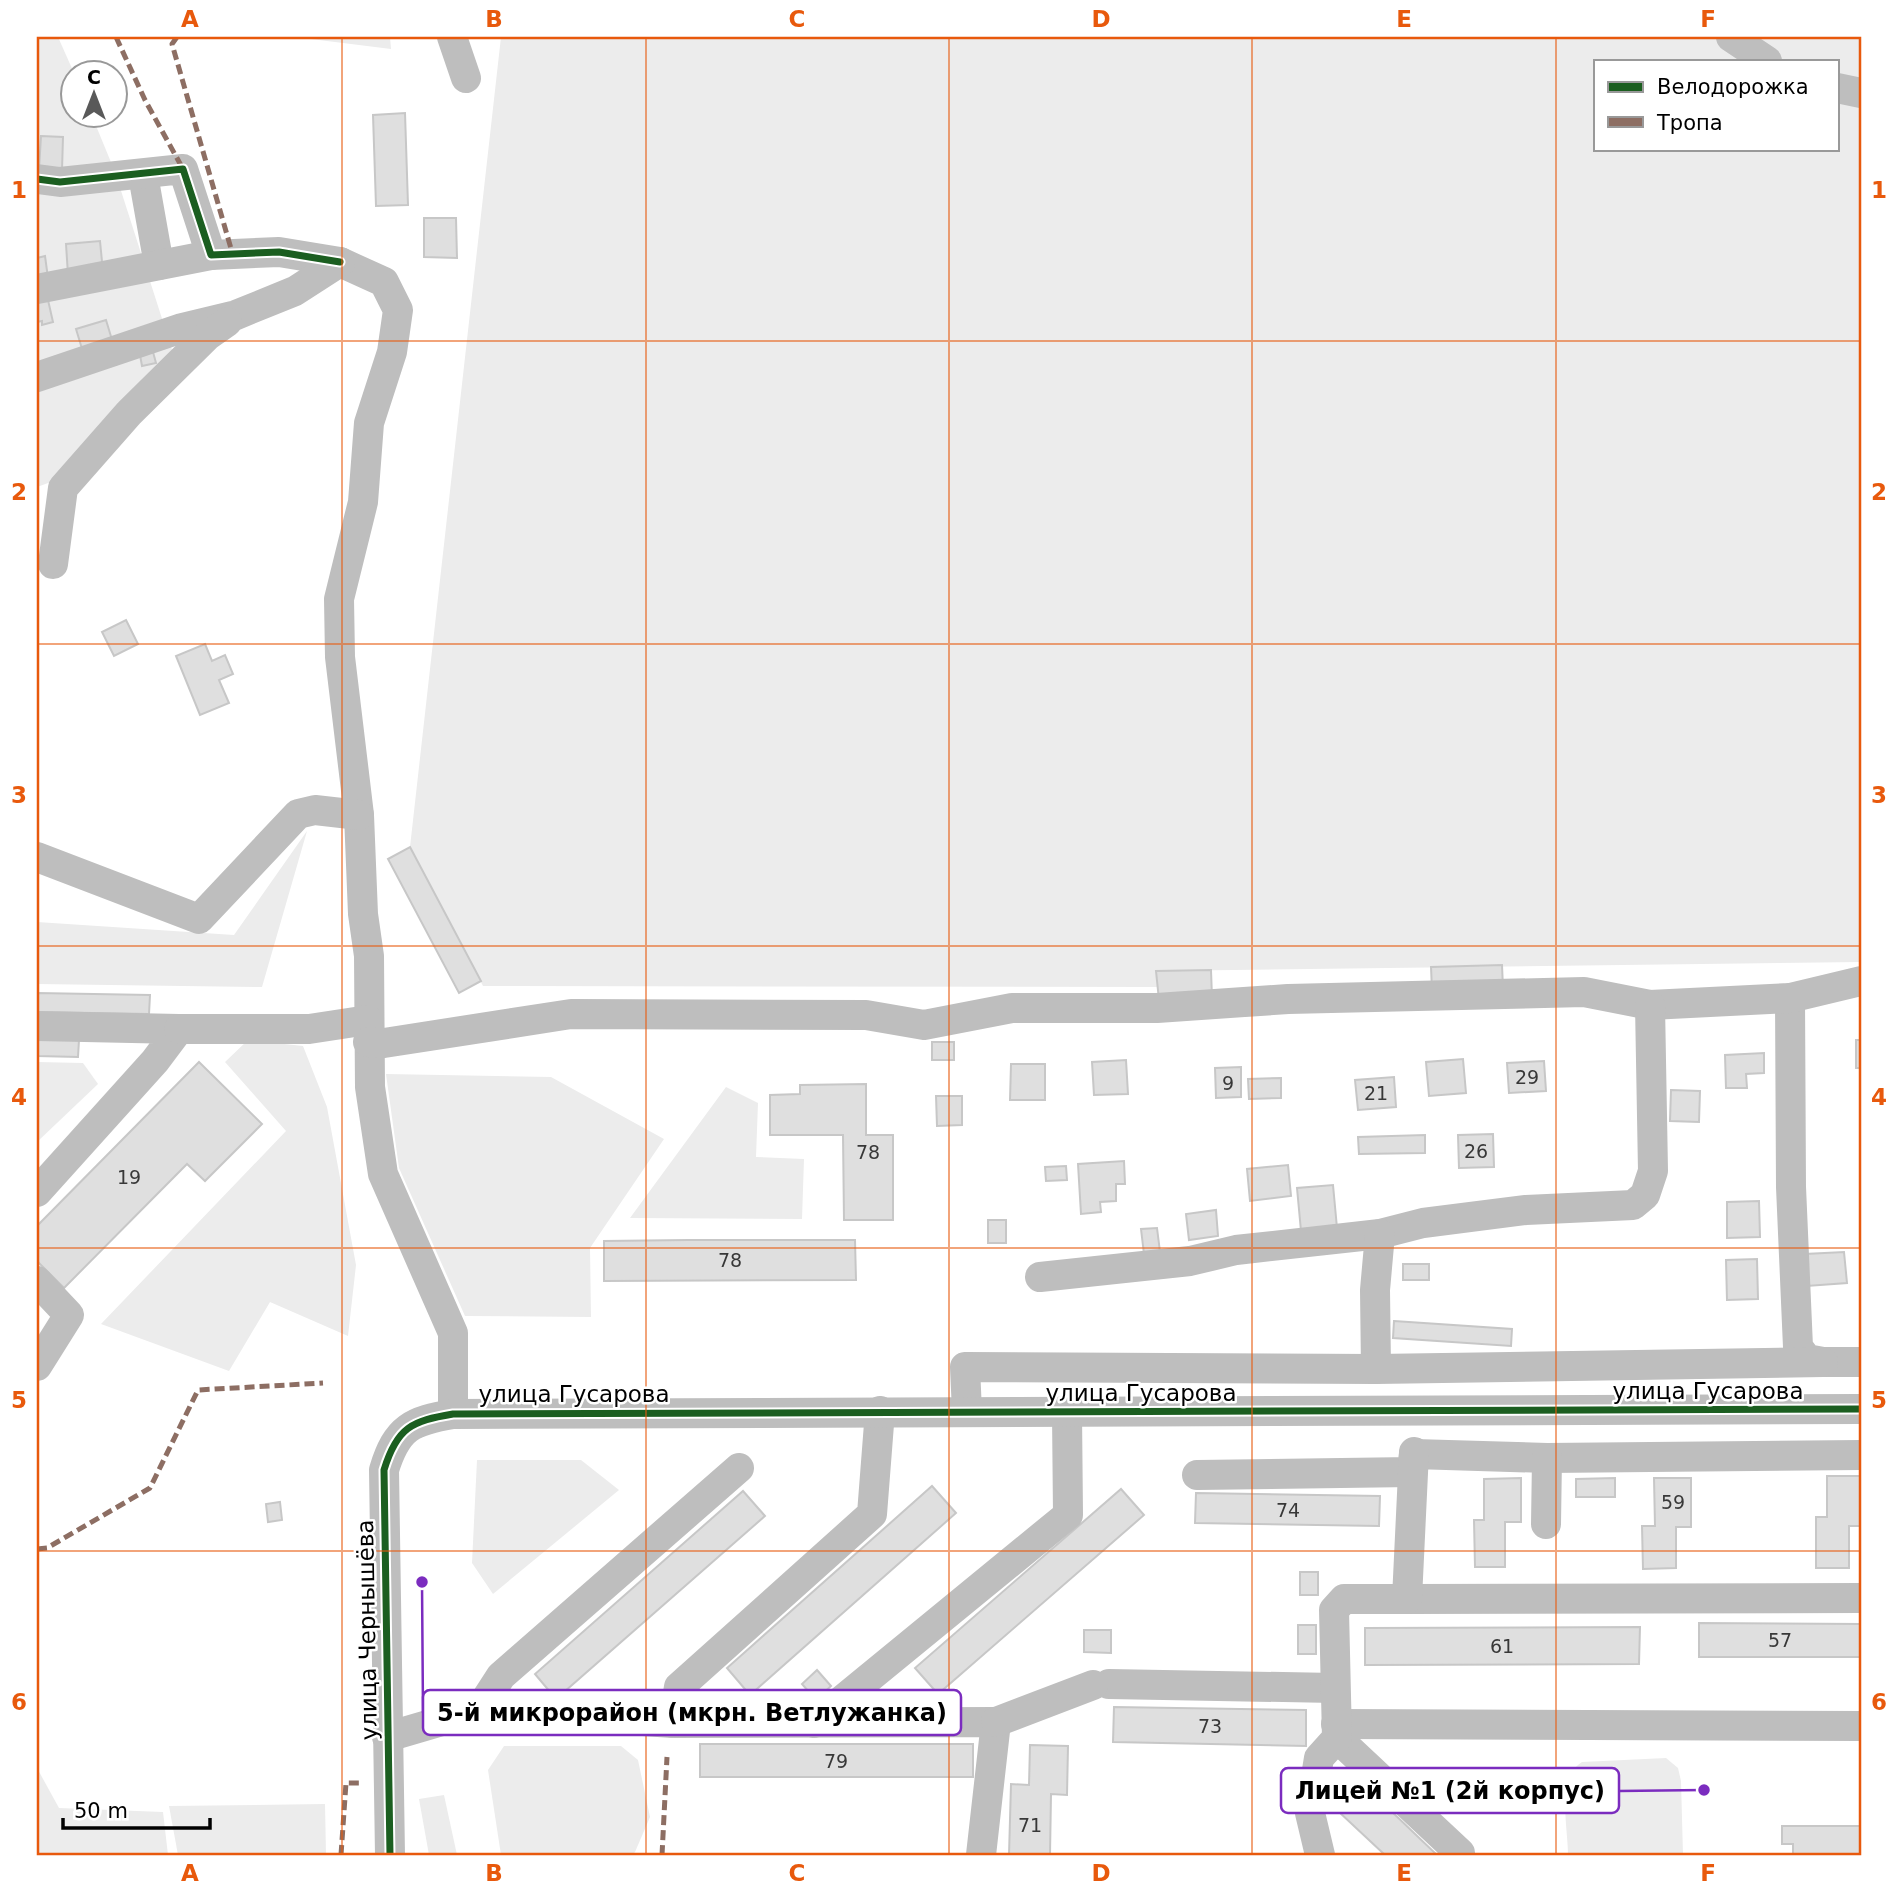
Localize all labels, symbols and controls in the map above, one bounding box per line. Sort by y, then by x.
text: A [181,6,199,32]
text: B [485,6,503,32]
text: C [789,6,805,32]
text: D [1091,6,1111,32]
text: E [1396,6,1412,32]
text: F [1700,6,1716,32]
north arrow [60,60,130,130]
legend [1594,60,1839,150]
text: С [87,66,101,88]
text: Велодорожка [1657,75,1809,99]
text: Тропа [1656,111,1723,135]
text: 1 [11,177,27,203]
text: 1 [1871,177,1887,203]
text: 2 [11,479,27,505]
text: 2 [1871,479,1887,505]
text: 3 [11,782,27,808]
text: 3 [1871,782,1887,808]
house number: 29 [1515,1066,1539,1088]
house number: 9 [1222,1072,1234,1094]
house number: 21 [1364,1082,1388,1104]
text: 4 [11,1084,27,1110]
text: 4 [1871,1084,1887,1110]
house number: 26 [1464,1140,1488,1162]
house number: 78 [856,1141,880,1163]
house number: 19 [117,1166,141,1188]
house number: 78 [718,1249,742,1271]
street label: улица Гусарова [1612,1378,1804,1404]
street label: улица Гусарова [1045,1380,1237,1406]
street label: улица Гусарова [478,1381,670,1407]
text: 5 [11,1387,27,1413]
text: 5 [1871,1387,1887,1413]
house number: 59 [1661,1491,1685,1513]
house number: 74 [1276,1499,1300,1521]
street label: улица Чернышёва [352,1519,382,1741]
house number: 57 [1768,1629,1792,1651]
house number: 61 [1490,1635,1514,1657]
text: 6 [11,1689,27,1715]
text: 6 [1871,1689,1887,1715]
callout: 5-й микрорайон (мкрн. Ветлужанка) [423,1690,961,1735]
text: 5-й микрорайон (мкрн. Ветлужанка) [437,1699,947,1727]
house number: 73 [1198,1715,1222,1737]
house number: 79 [824,1750,848,1772]
callout: Лицей №1 (2й корпус) [1281,1768,1619,1813]
text: Лицей №1 (2й корпус) [1295,1777,1605,1805]
scale bar [63,1787,210,1831]
text: 50 m [74,1799,128,1823]
house number: 71 [1018,1814,1042,1836]
text: A [181,1860,199,1886]
text: B [485,1860,503,1886]
text: C [789,1860,805,1886]
text: D [1091,1860,1111,1886]
text: E [1396,1860,1412,1886]
text: F [1700,1860,1716,1886]

